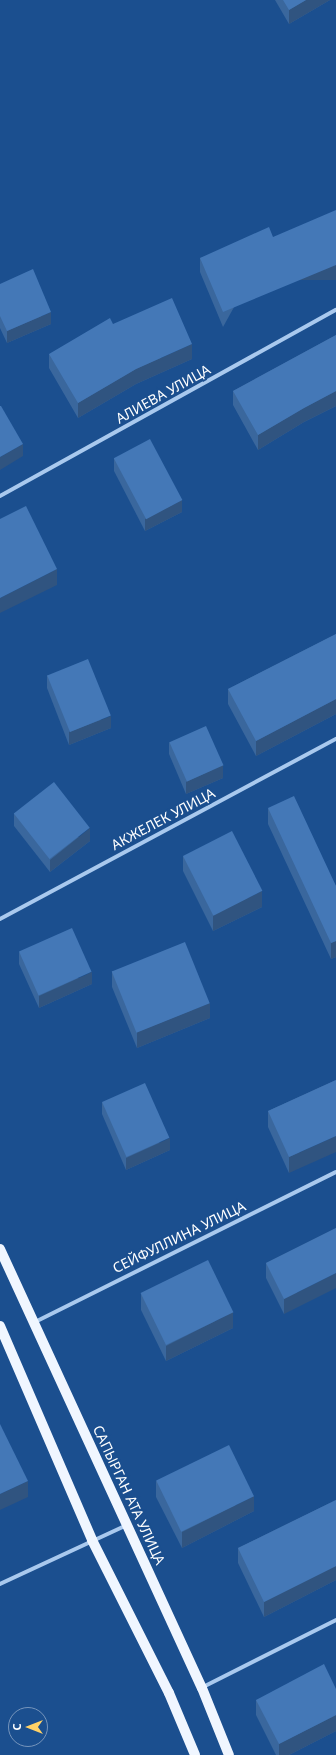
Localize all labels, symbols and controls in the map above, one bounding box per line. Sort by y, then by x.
street label: АЛИЕВА УЛИЦА [113,361,213,427]
street label: АКЖЕЛЕК УЛИЦА [108,785,218,853]
street label: СЕЙФУЛЛИНА УЛИЦА [110,1197,248,1277]
street label: САПЫРГАН АТА УЛИЦА [89,1423,169,1567]
north arrow [8,1707,48,1747]
text: С [9,1723,24,1731]

